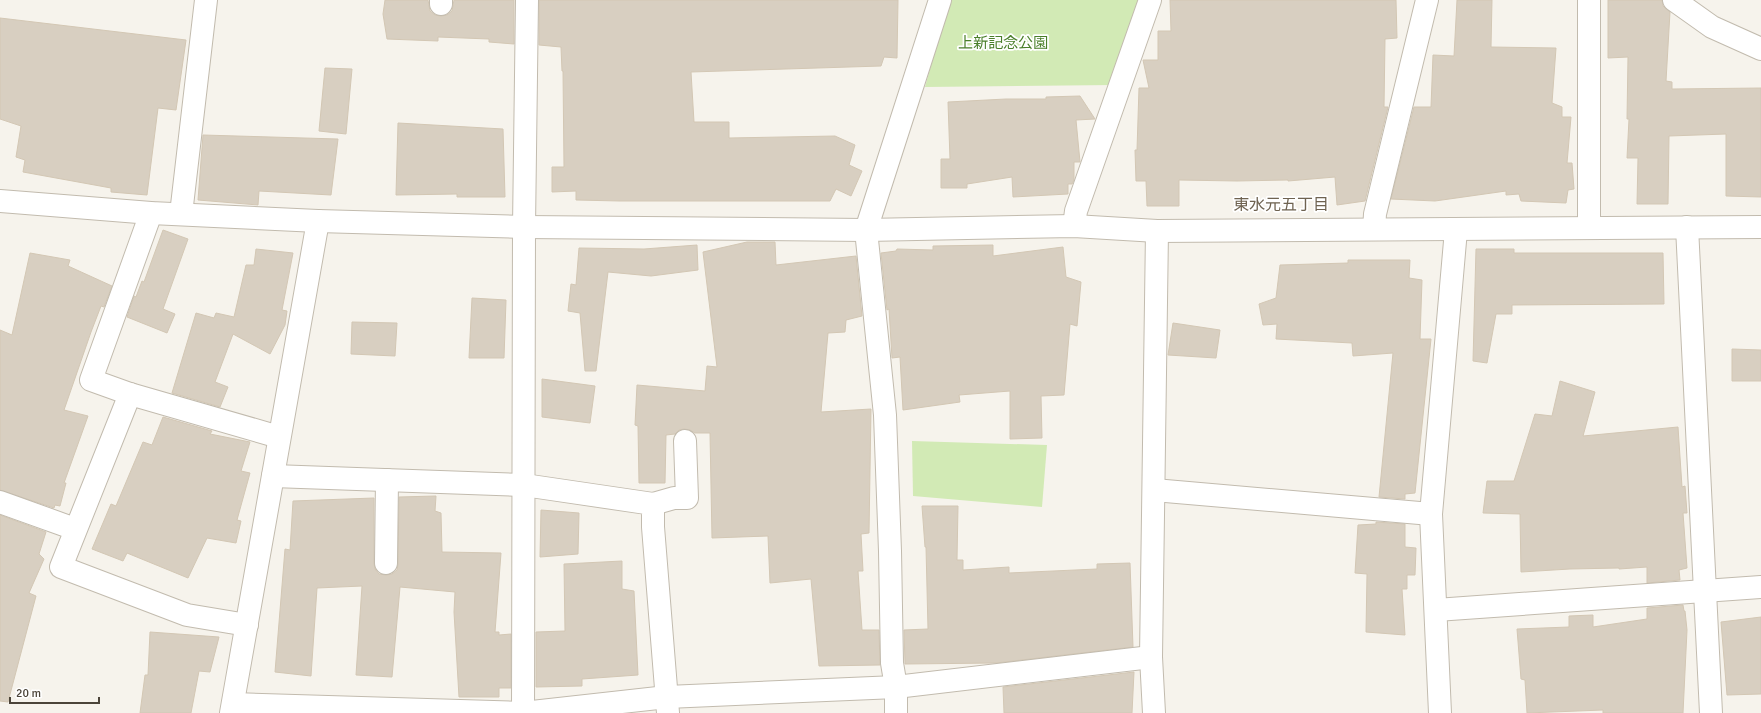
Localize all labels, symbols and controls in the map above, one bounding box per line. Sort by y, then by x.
park label: 上新記念公園 [958,34,1048,52]
district label: 東水元五丁目 [1233,195,1329,215]
scale bar [10,679,99,705]
text: 20 m [16,686,41,701]

